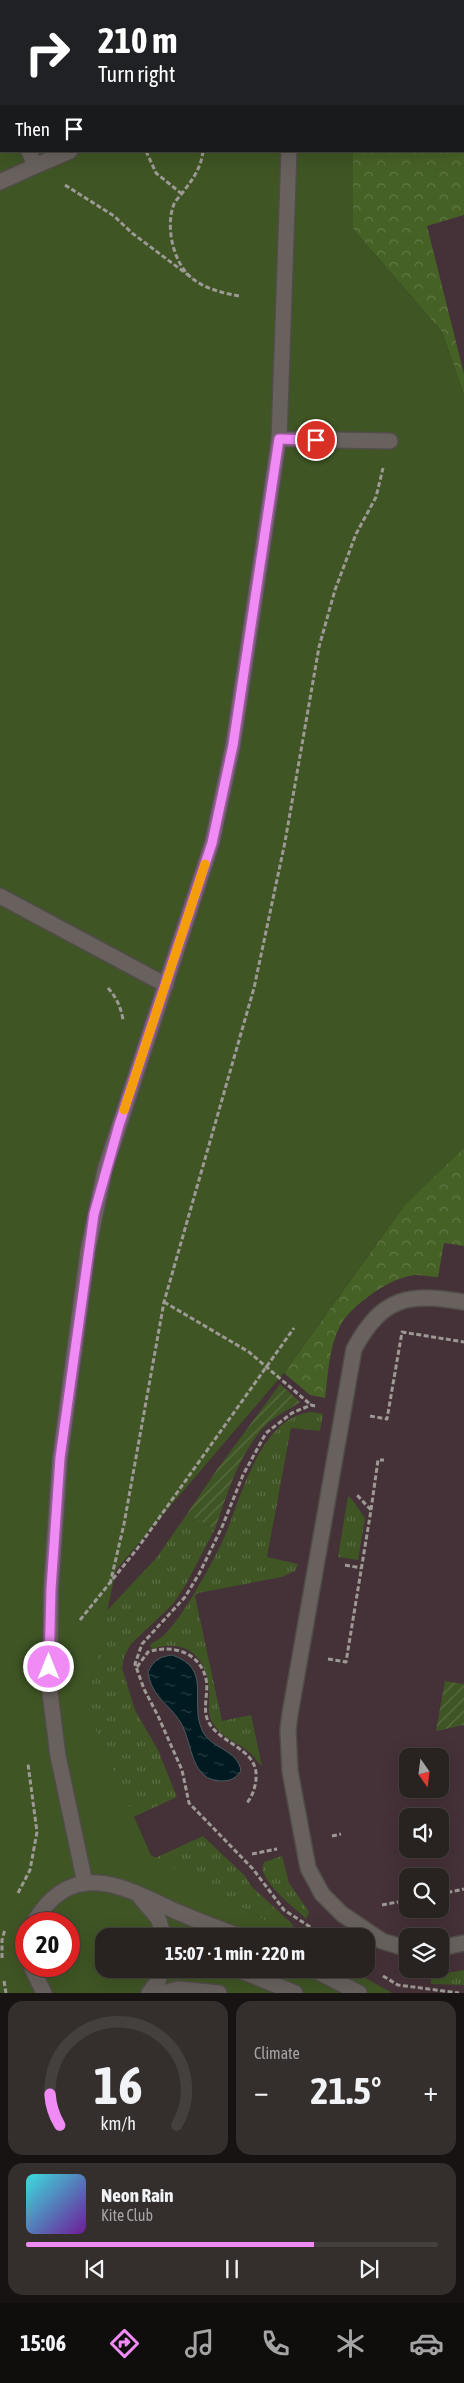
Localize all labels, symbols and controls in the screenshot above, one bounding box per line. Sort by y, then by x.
icon: right [15,20,80,85]
text: 210 m [98,20,177,60]
text: Turn right [98,61,175,87]
icon: arrive [60,115,88,143]
text: Then [15,118,50,140]
pin [295,419,337,461]
icon: arrive [302,426,330,454]
position arrow [22,1640,74,1692]
north arrow [399,1748,449,1798]
map controls [399,1748,449,1978]
button: sound [399,1808,449,1858]
button: search [399,1868,449,1918]
speed limit sign: 20 [15,1912,80,1977]
button: layers [399,1928,449,1978]
text: 15:07 · 1 min · 220 m [165,1942,305,1964]
text: Climate [254,2044,300,2062]
text: 16 [94,2055,142,2115]
text: 21.5° [311,2069,381,2112]
text: − [254,2075,269,2107]
text: + [423,2075,438,2107]
text: km/h [100,2113,136,2134]
text: Neon Rain [101,2184,173,2206]
text: Kite Club [101,2206,153,2224]
icon: previous [81,2255,109,2283]
icon: pause [218,2255,246,2283]
icon: next [355,2255,383,2283]
icon: directions [107,2326,142,2361]
icon: music [182,2326,217,2361]
icon: phone [258,2326,293,2361]
icon: climate [333,2326,368,2361]
icon: car [409,2326,444,2361]
text: 15:06 [20,2330,66,2356]

